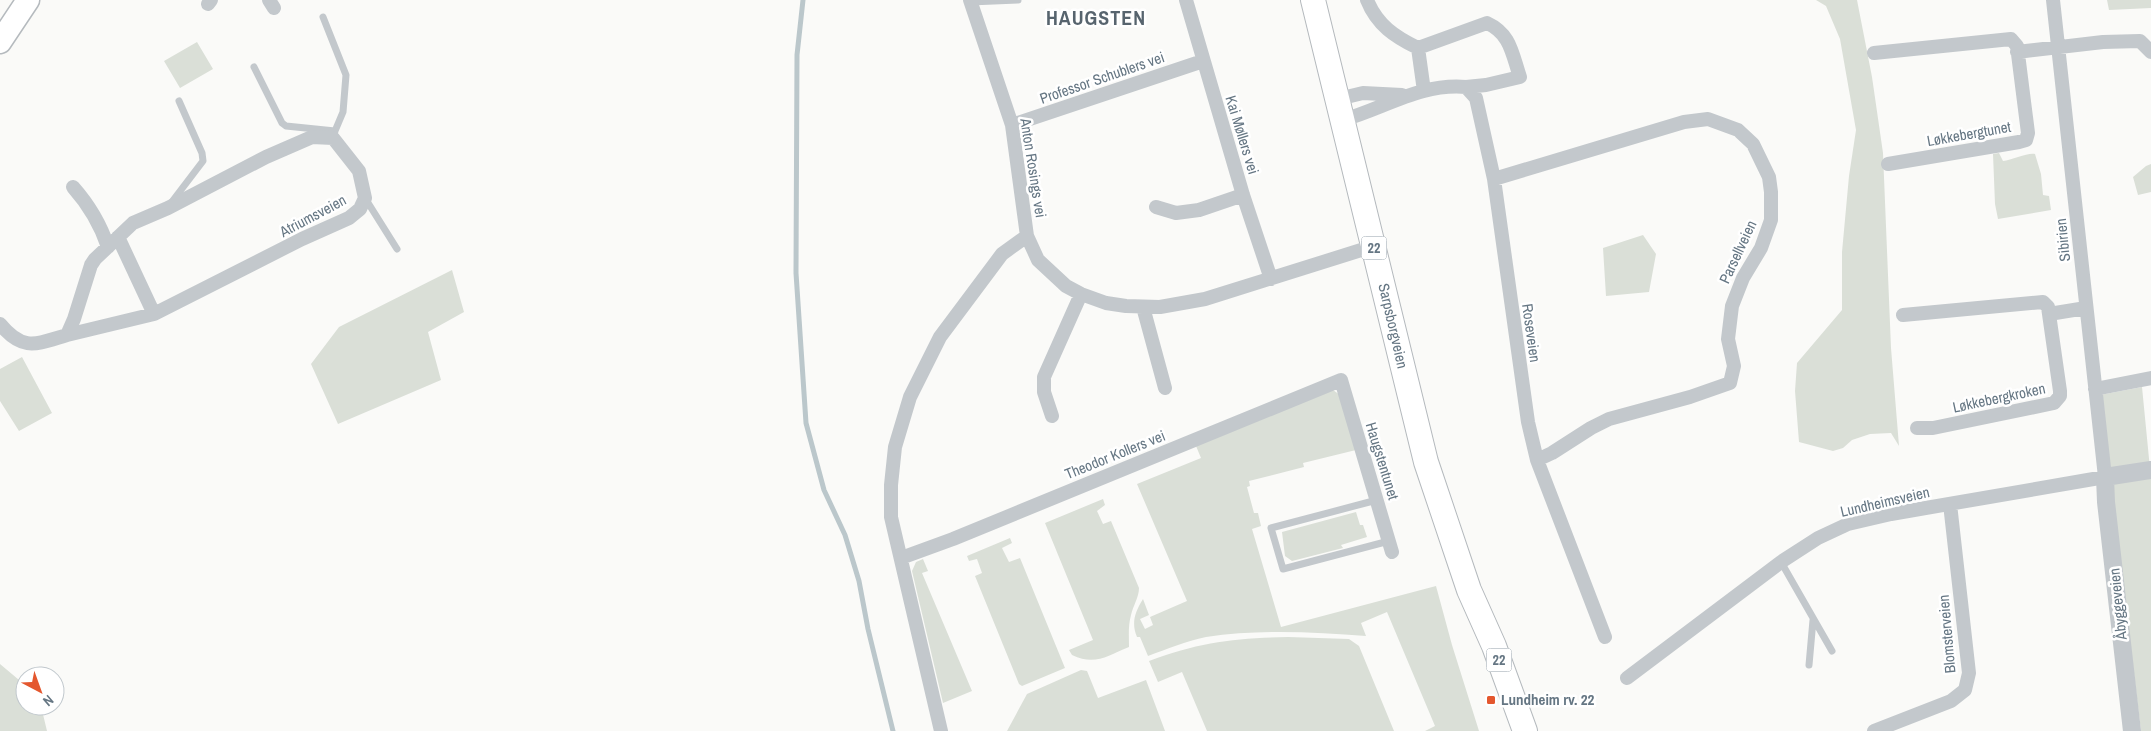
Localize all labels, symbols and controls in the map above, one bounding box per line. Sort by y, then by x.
district label: HAUGSTEN [1046,4,1146,31]
street label: Professor Schublers vei [1037,46,1167,109]
street label: Kai Møllers vei [1221,93,1264,177]
street label: Anton Rosings vei [1015,116,1052,219]
street label: Løkkebergtunet [1925,116,2013,151]
street label: Atriumsveien [275,189,350,242]
street label: Parsellveien [1714,217,1761,287]
street label: Sibirien [2050,218,2075,263]
road number: 22 [1362,237,1386,260]
street label: Sarpsborgveien [1373,281,1413,371]
street label: Roseveien [1517,302,1546,364]
street label: Løkkebergkroken [1951,377,2047,418]
street label: Haugstentunet [1361,420,1404,503]
street label: Theodor Kollers vei [1061,425,1168,484]
street label: Lundheimsveien [1838,481,1932,522]
street label: Åbyggeveien [2103,567,2132,642]
street label: Blomsterveien [1933,594,1960,674]
road number: 22 [1486,648,1512,672]
north arrow [15,666,65,716]
place label: Lundheim rv. 22 [1501,689,1595,710]
text: N [39,691,58,710]
marker: Lundheim rv. 22 [1485,694,1497,706]

